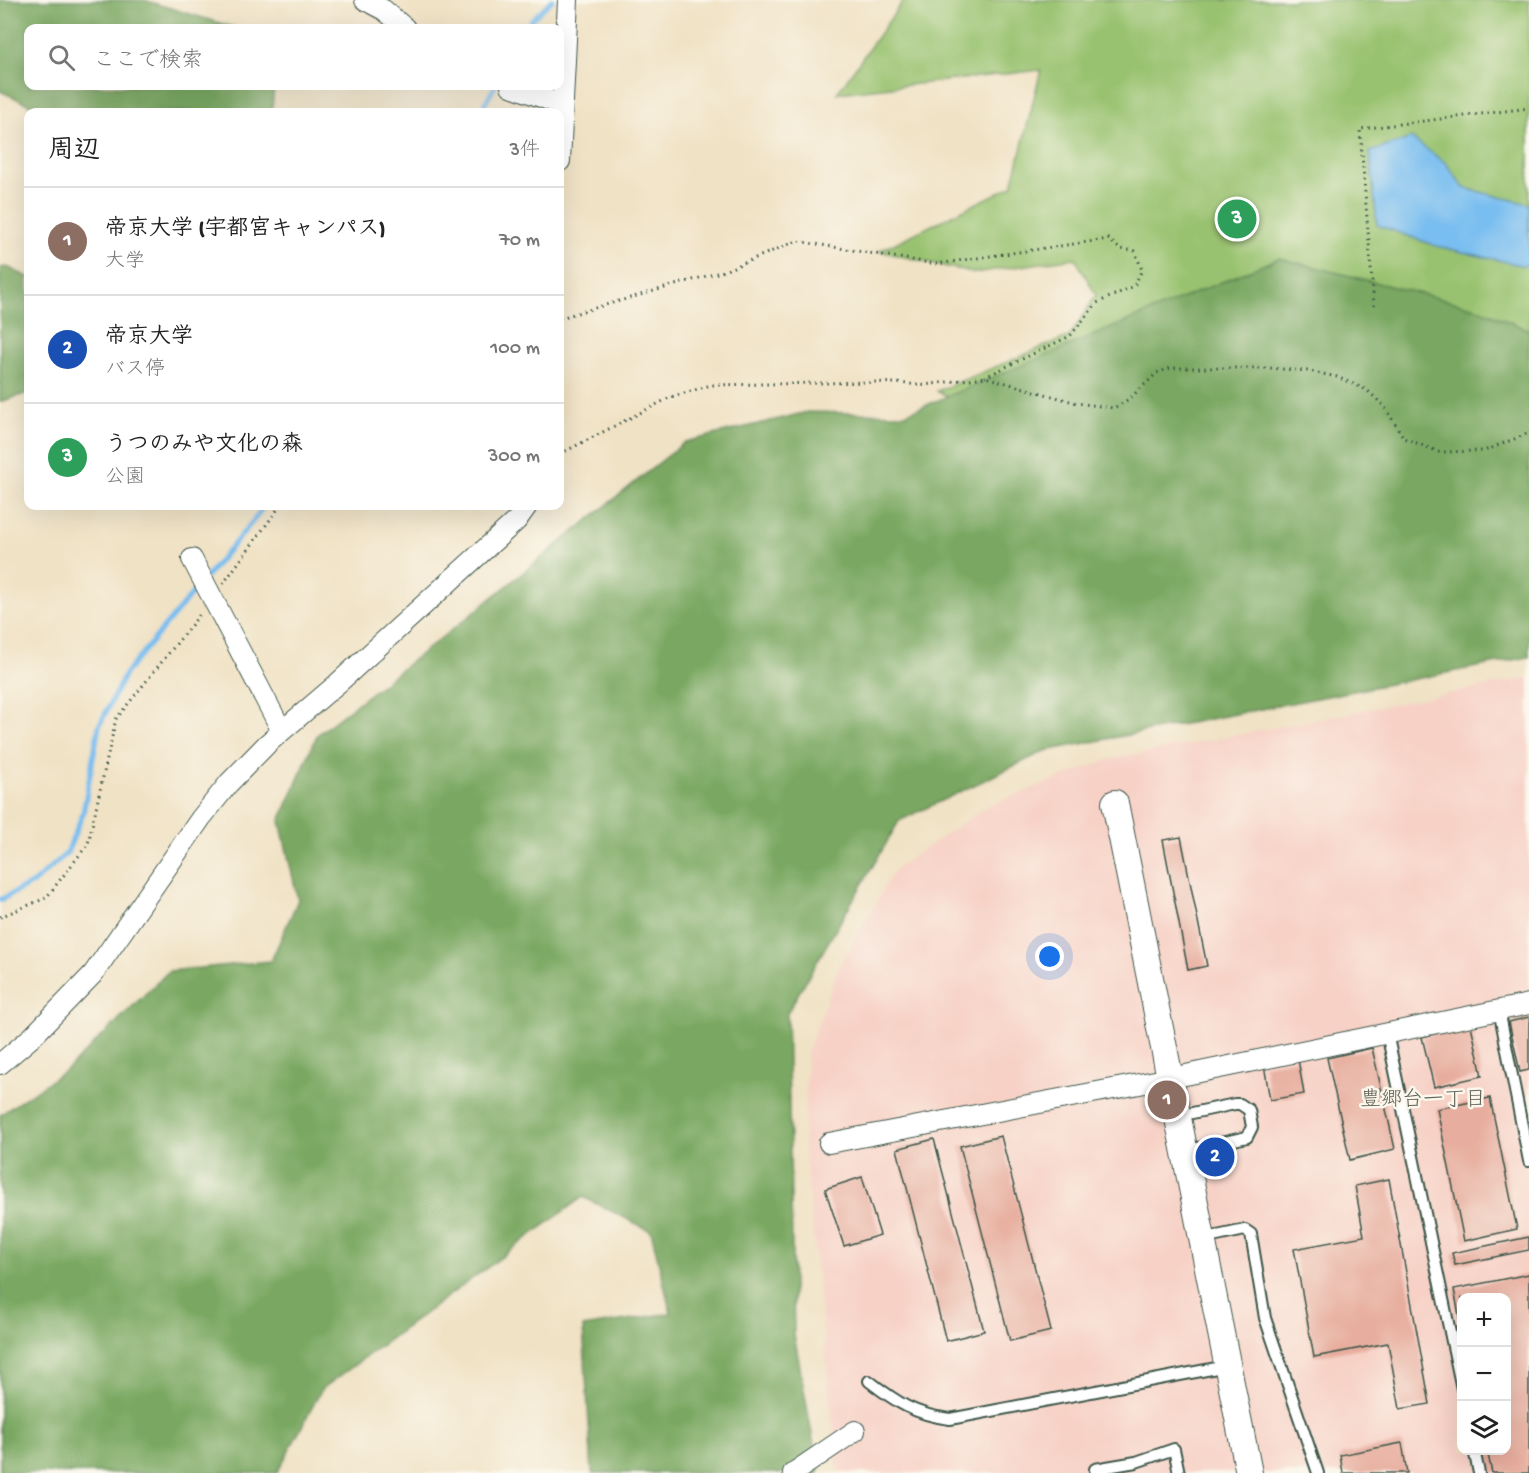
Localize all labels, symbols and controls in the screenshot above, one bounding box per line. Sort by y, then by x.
search box [24,24,564,90]
icon: search [45,41,78,74]
text: ここで検索 [93,49,203,75]
text: 周辺 [48,137,100,168]
text: 3件 [510,140,540,163]
pin: 3 [1218,196,1256,242]
text: 帝京大学 (宇都宮キャンパス) [105,217,386,243]
text: 1 [63,230,72,253]
text: 70 m [499,230,540,253]
text: 大学 [105,251,145,274]
text: 帝京大学 [105,325,193,351]
text: 2 [63,338,72,361]
text: 100 m [490,338,540,361]
text: バス停 [105,359,165,382]
text: うつのみや文化の森 [105,433,303,459]
text: 3 [62,446,73,469]
text: 300 m [488,446,540,469]
text: 公園 [105,467,145,490]
your location [1035,942,1064,971]
pin: 1 [1148,1078,1186,1122]
district label: 豊郷台一丁目 [1360,1088,1486,1114]
pin: 2 [1196,1134,1234,1180]
map controls [1457,1293,1511,1455]
button: + [1457,1293,1511,1347]
button: − [1457,1347,1511,1401]
button: layers [1457,1401,1511,1455]

